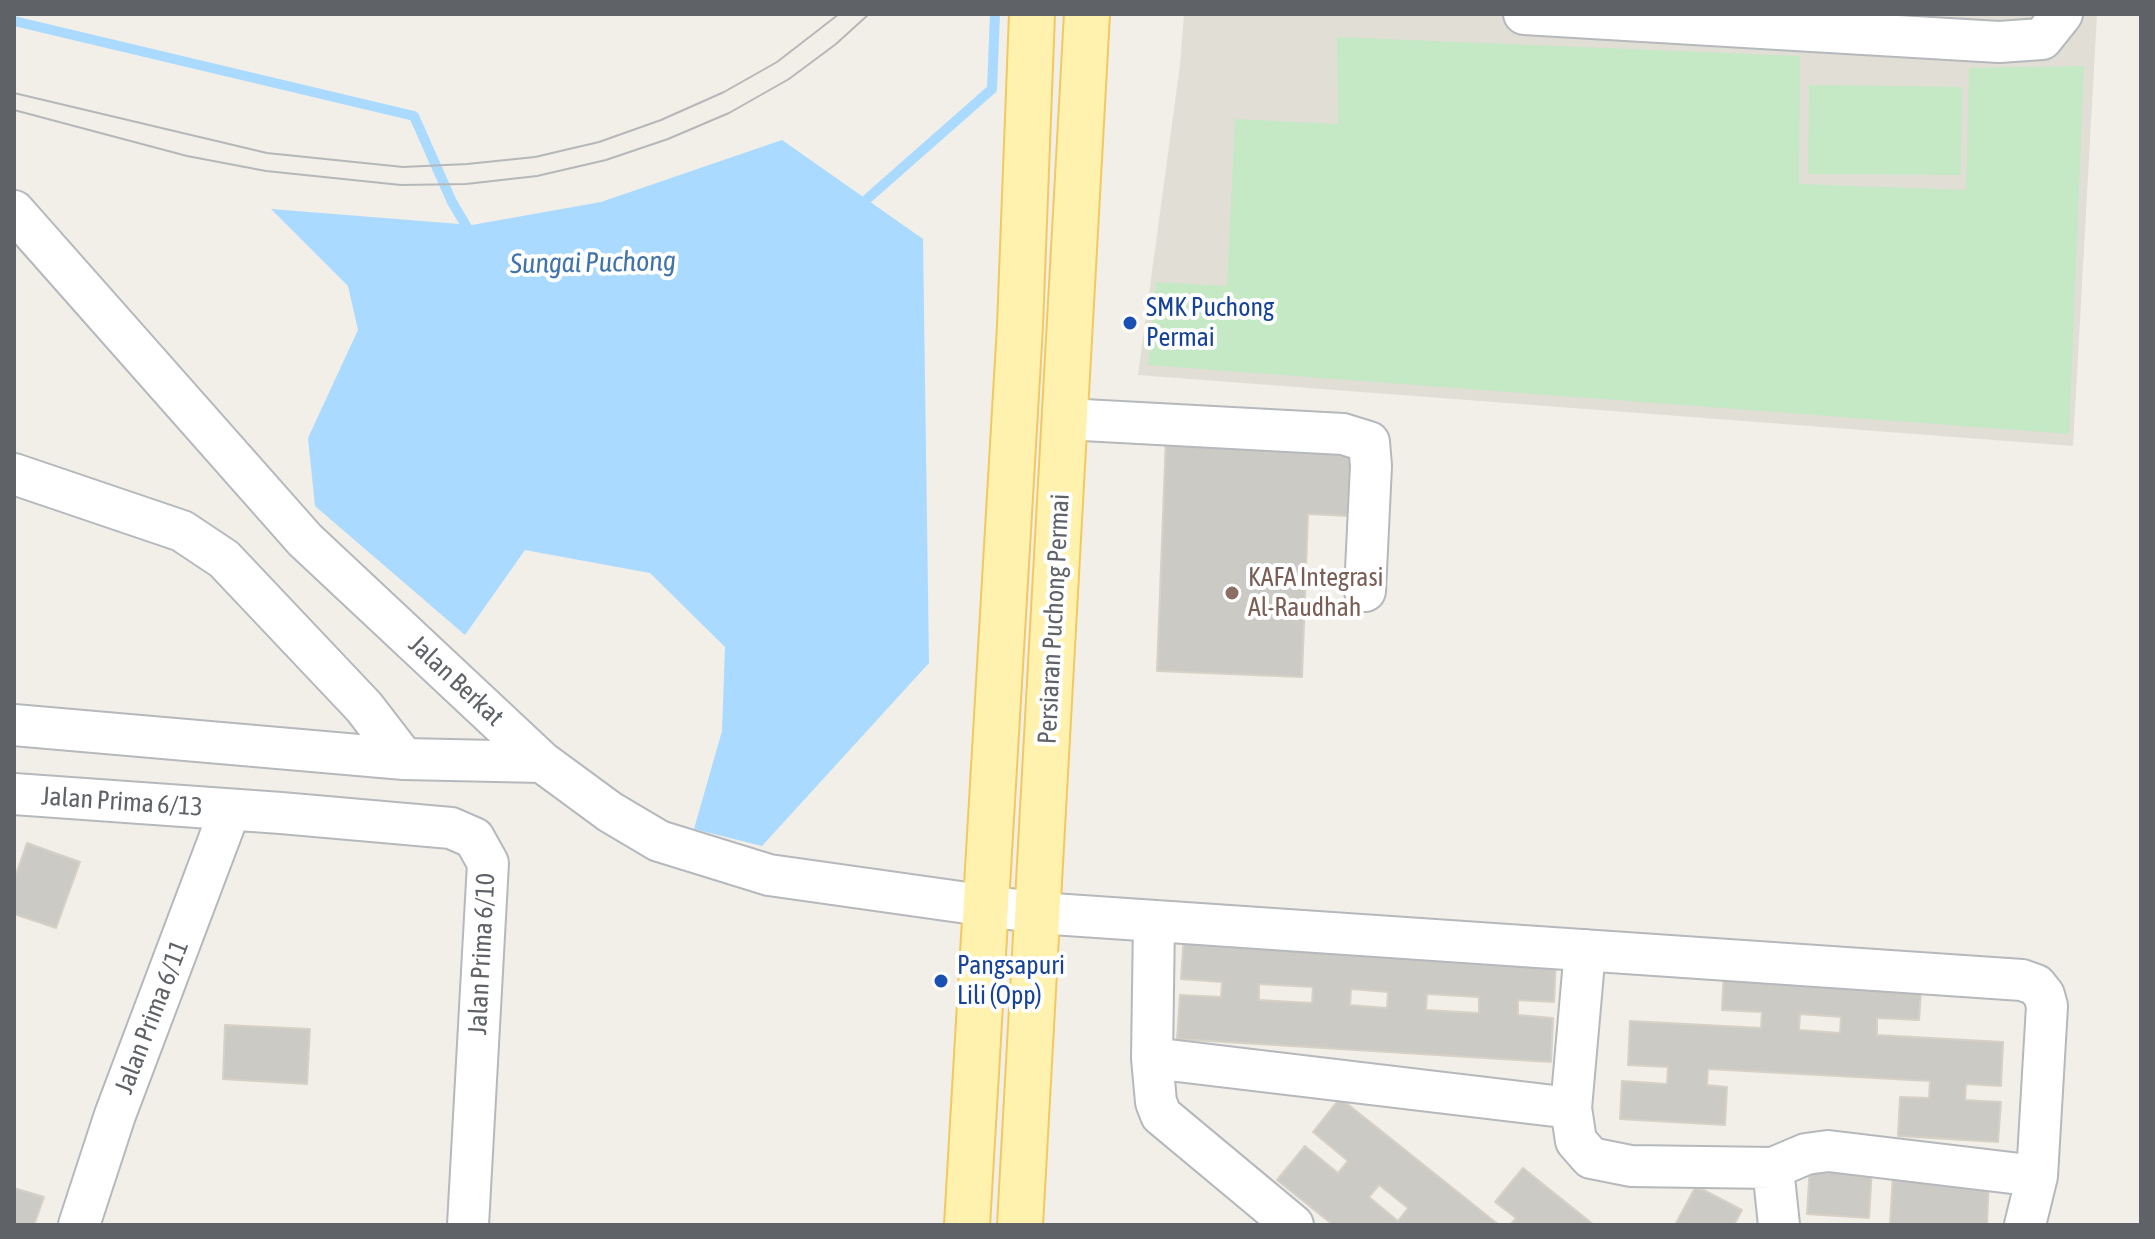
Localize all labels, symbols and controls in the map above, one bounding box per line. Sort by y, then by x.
water label: Sungai Puchong [510,245,676,281]
place label: SMK Puchong Permai [1146,292,1274,354]
marker: SMK Puchong Permai [1121,314,1139,332]
street label: Persiaran Puchong Permai [1032,493,1076,745]
place label: KAFA Integrasi Al-Raudhah [1248,562,1384,624]
marker: KAFA Integrasi Al-Raudhah [1223,584,1241,602]
street label: Jalan Berkat [402,629,510,733]
street label: Jalan Prima 6/13 [40,781,204,823]
street label: Jalan Prima 6/10 [462,872,502,1036]
street label: Jalan Prima 6/11 [108,936,196,1098]
place label: Pangsapuri Lili (Opp) [957,950,1065,1012]
marker: Pangsapuri Lili (Opp) [932,972,950,990]

